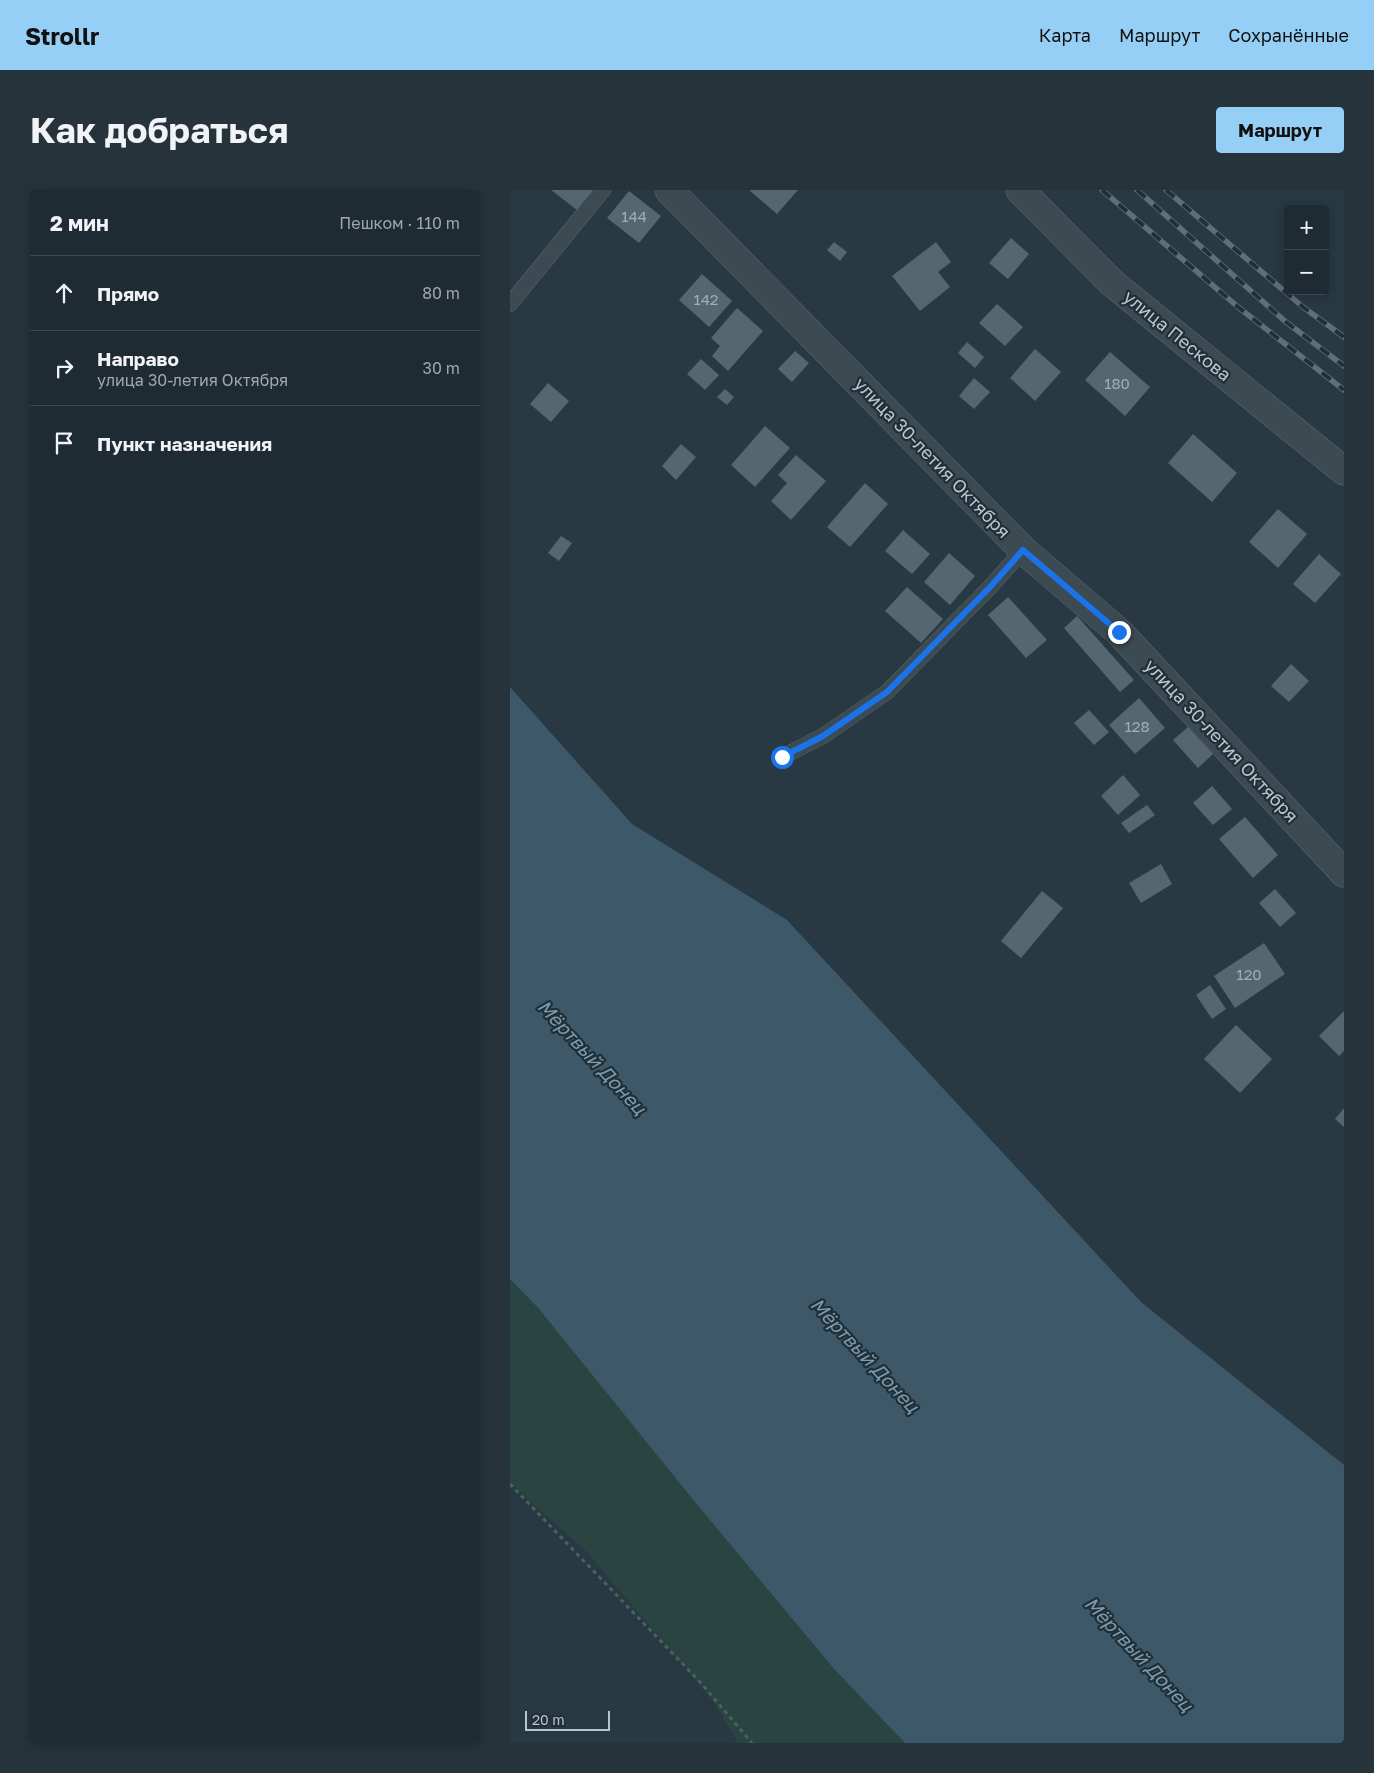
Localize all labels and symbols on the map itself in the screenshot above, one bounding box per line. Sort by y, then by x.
house number: 144 [621,207,647,225]
street label: улица Пескова [1119,285,1236,385]
house number: 142 [693,290,719,308]
street label: улица 30-летия Октября [850,372,1015,542]
house number: 180 [1104,374,1130,392]
route end [1108,621,1131,644]
street label: улица 30-летия Октября [1140,654,1303,826]
house number: 128 [1124,717,1150,735]
route start [771,746,794,769]
house number: 120 [1236,965,1262,983]
water label: Мёртвый Донец [533,994,652,1120]
water label: Мёртвый Донец [806,1292,925,1418]
water label: Мёртвый Донец [1080,1591,1199,1717]
scale bar [525,1708,610,1731]

